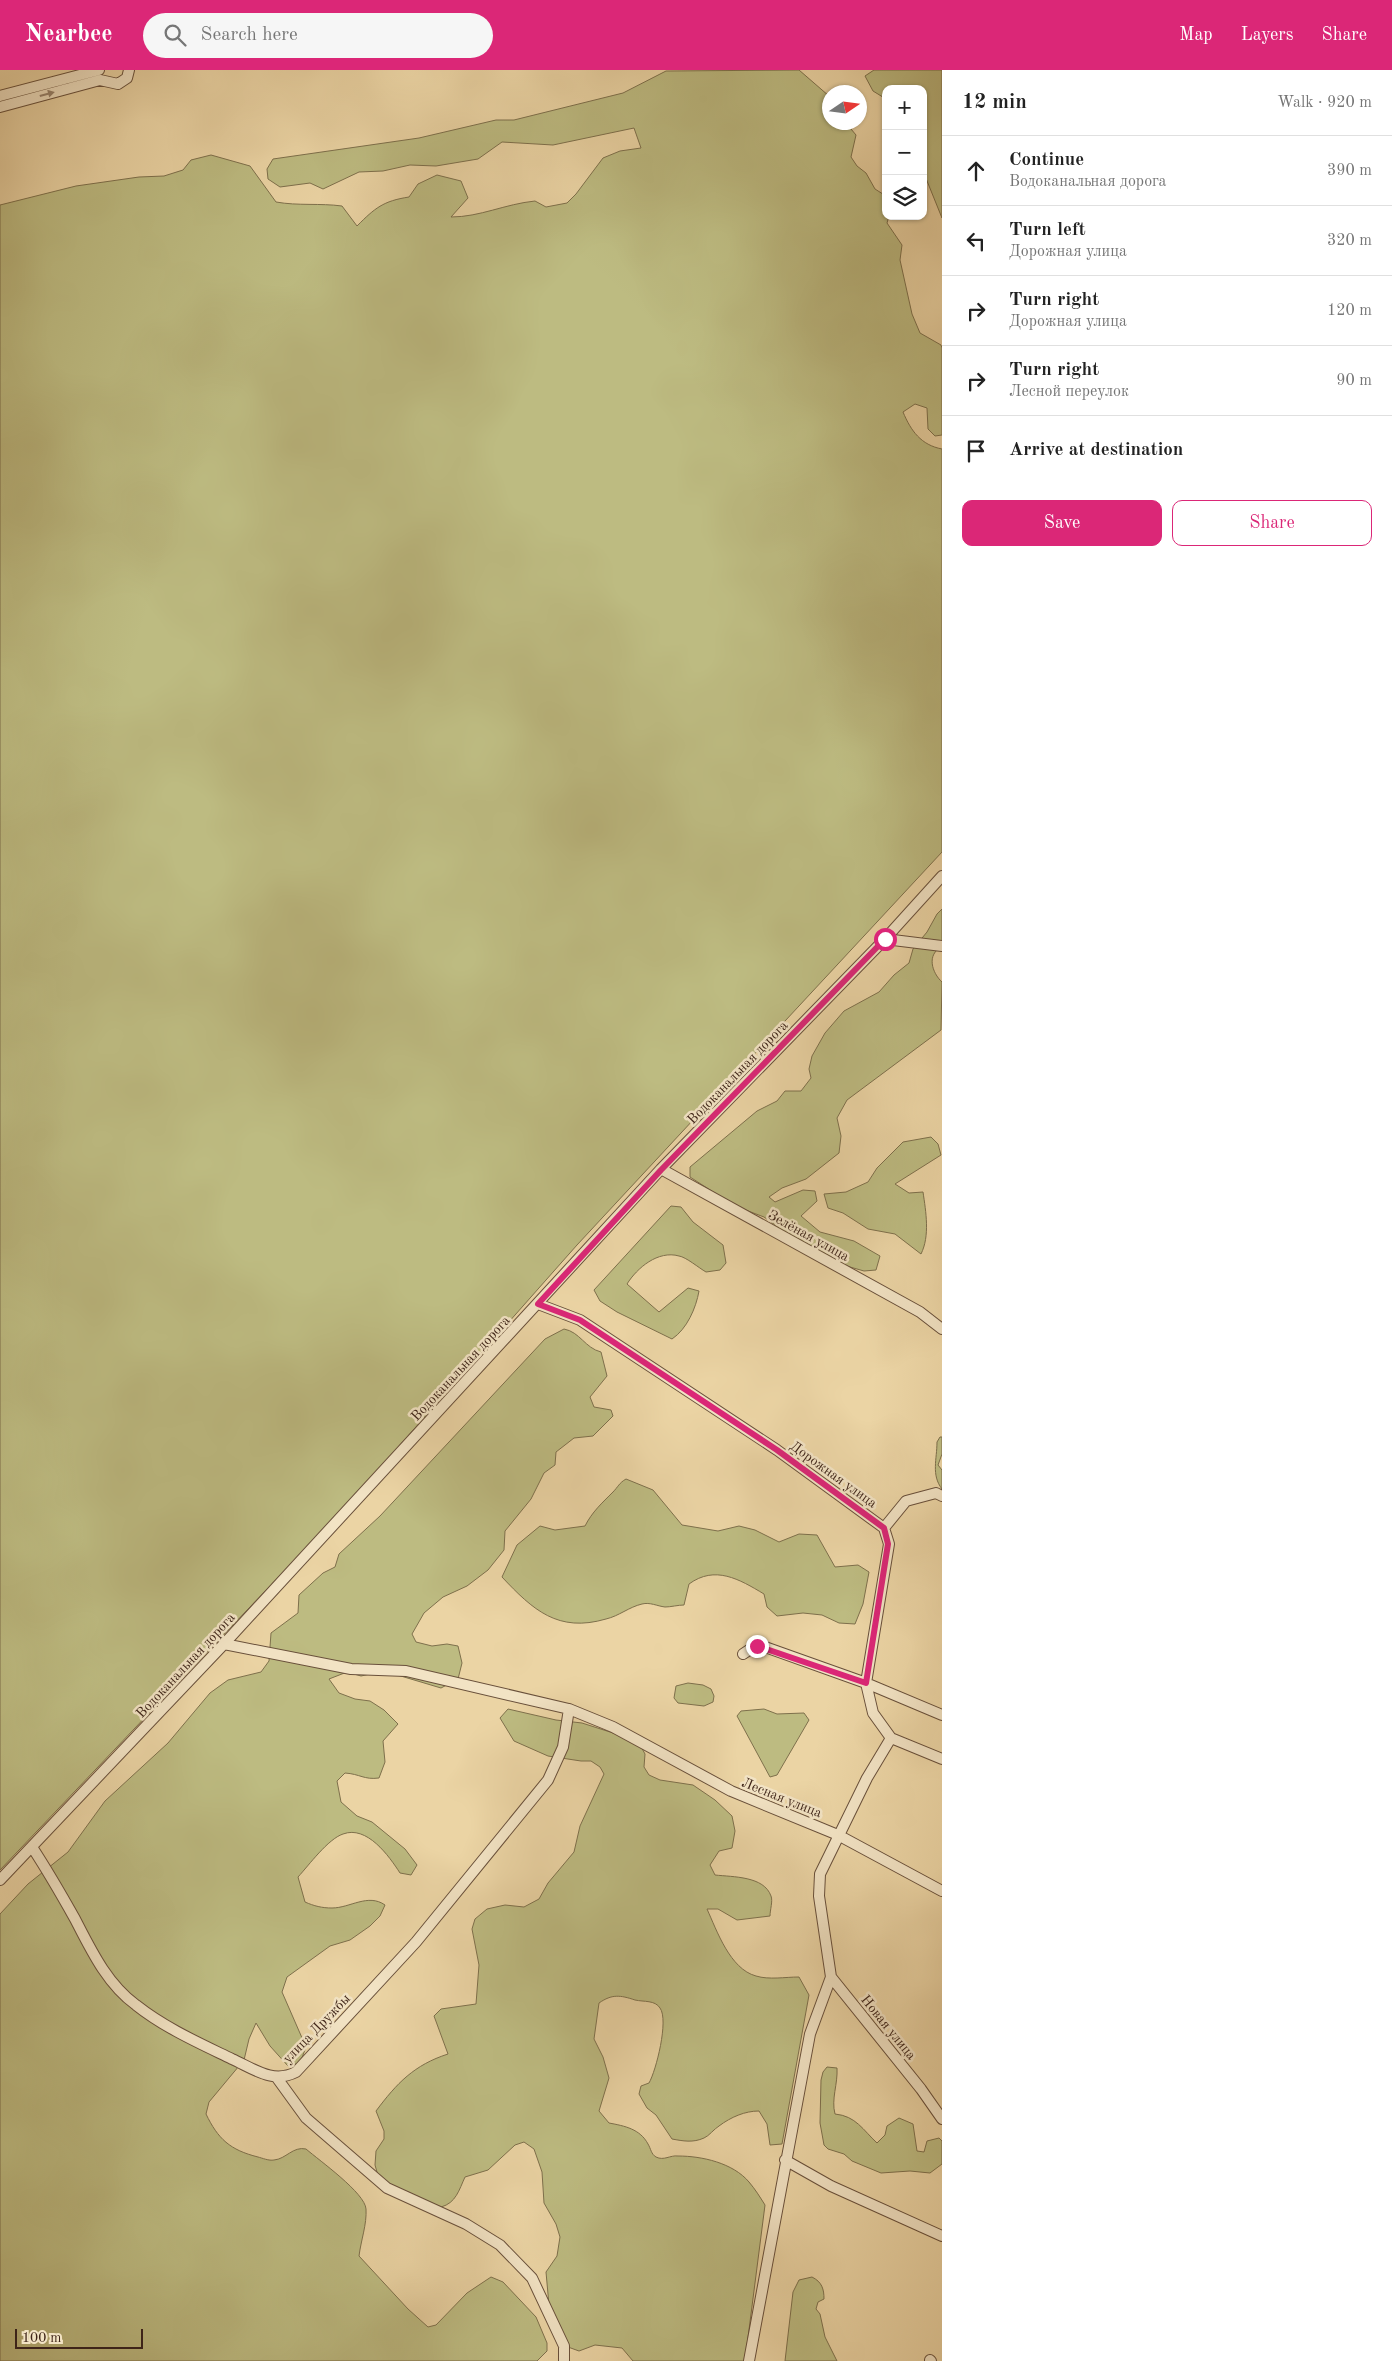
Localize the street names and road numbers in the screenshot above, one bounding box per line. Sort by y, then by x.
street label: Водоканальная дорога [685,1018,791,1127]
street label: Зелёная улица [766,1208,851,1264]
street label: Водоканальная дорога [409,1313,513,1424]
street label: Дорожная улица [788,1439,879,1511]
street label: Водоканальная дорога [134,1610,238,1721]
street label: Лесная улица [740,1776,824,1820]
street label: улица Дружбы [280,1991,353,2066]
street label: Новая улица [858,1993,918,2063]

